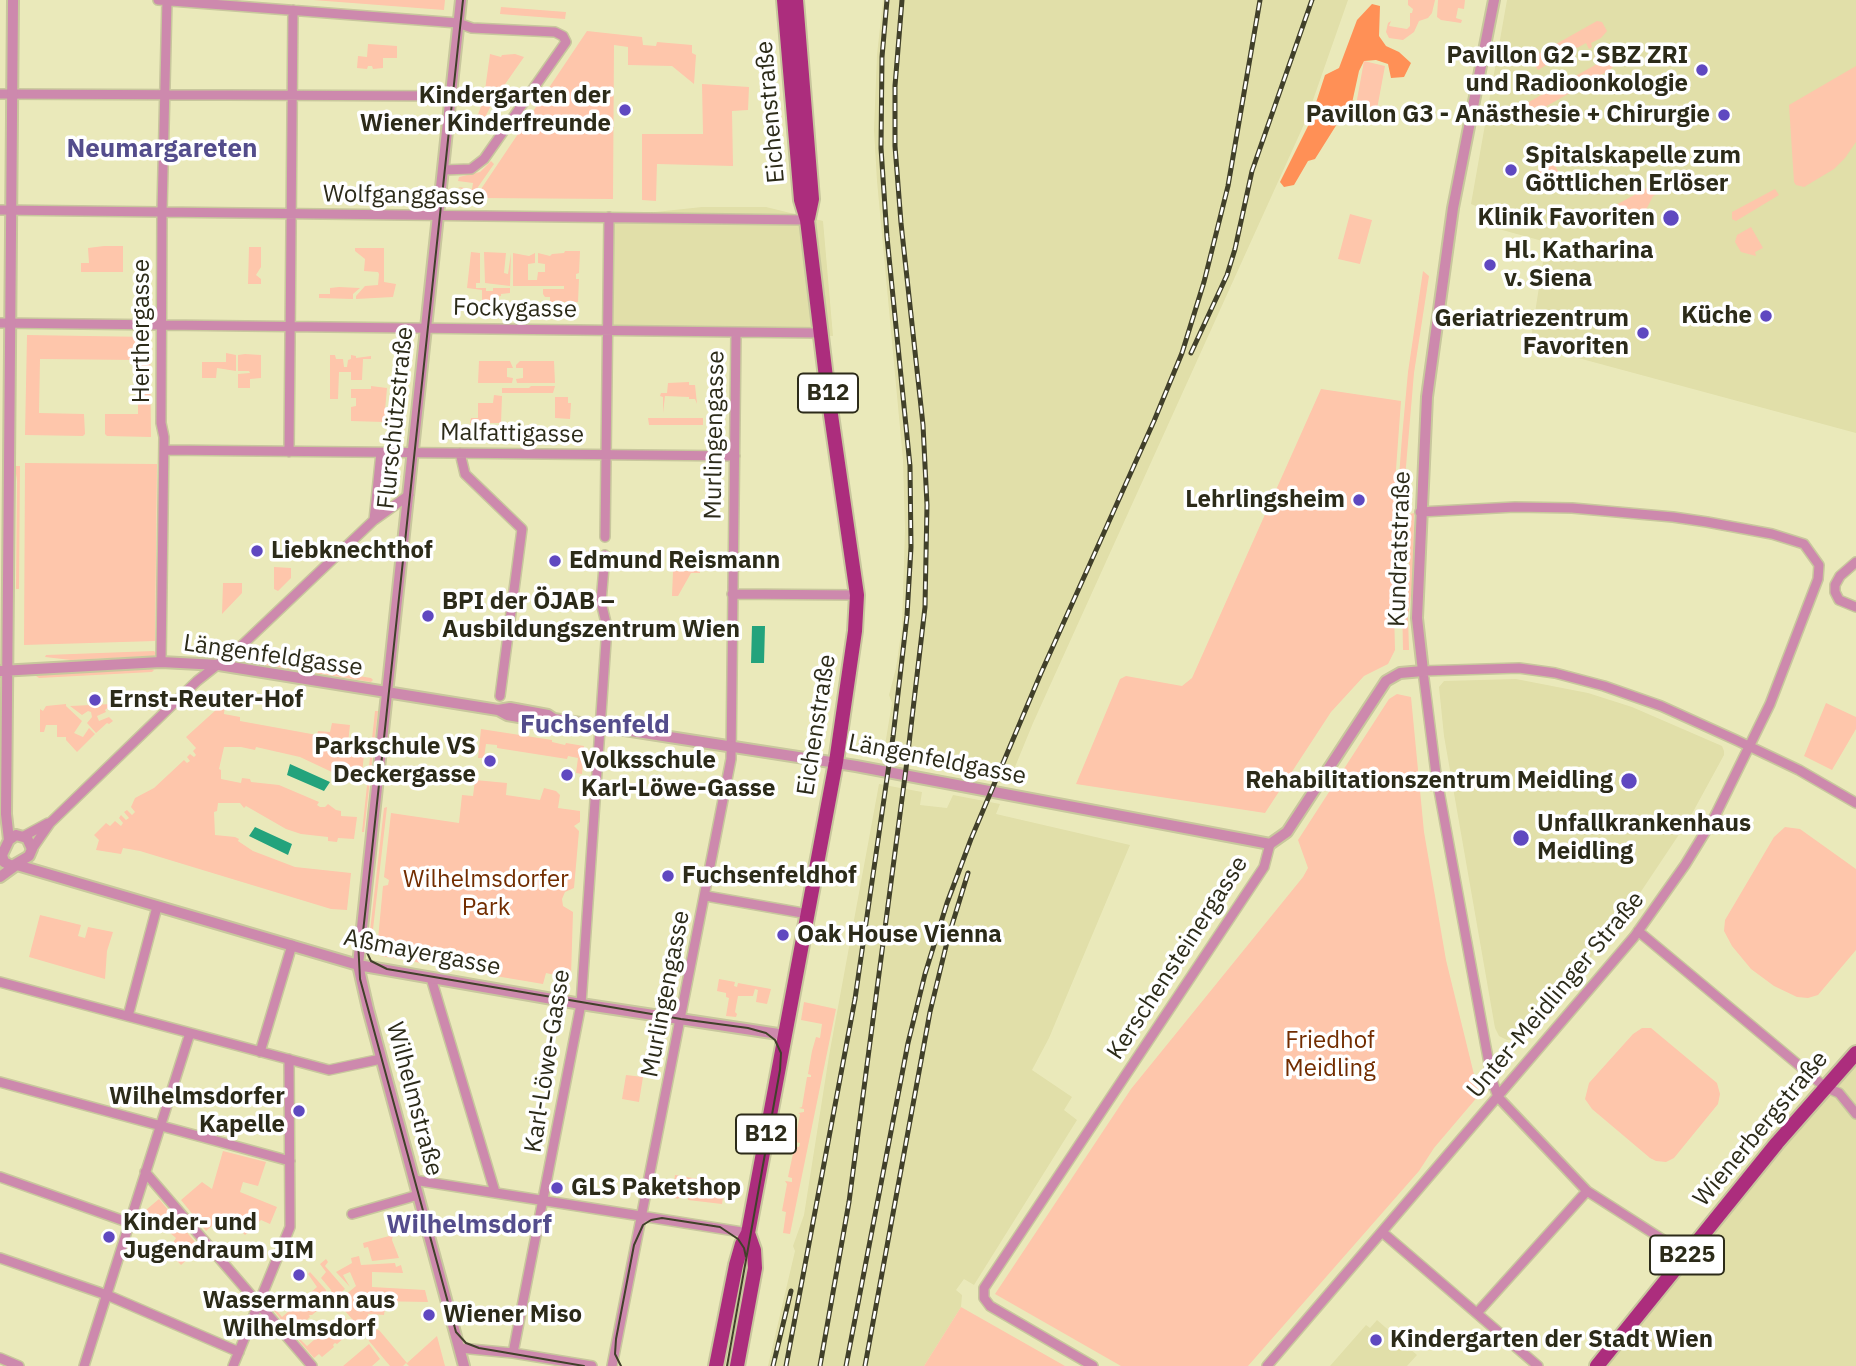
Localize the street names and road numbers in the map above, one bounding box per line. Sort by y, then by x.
street label: Eichenstraße [750,40,792,184]
street label: Wolfganggasse [323,180,485,212]
street label: Herthergasse [128,259,156,403]
street label: Fockygasse [453,294,577,324]
street label: Flurschützstraße [372,326,420,510]
street label: Murlingengasse [699,350,731,520]
road number: B12 [798,374,858,412]
street label: Malfattigasse [440,418,584,450]
street label: Kundratstraße [1383,470,1417,628]
street label: Längenfeldgasse [181,629,365,683]
street label: Eichenstraße [792,652,842,798]
street label: Längenfeldgasse [845,729,1029,791]
street label: Kerschensteinergasse [1101,851,1255,1065]
street label: Unter-Meidlinger Straße [1461,886,1651,1104]
street label: Murlingengasse [636,908,696,1080]
street label: Aßmayergasse [341,924,503,982]
street label: Karl-Löwe-Gasse [519,967,577,1155]
street label: Wilhelmstraße [380,1019,448,1179]
street label: Wienerbergstraße [1688,1045,1834,1213]
road number: B12 [736,1114,796,1154]
road number: B225 [1650,1236,1724,1274]

